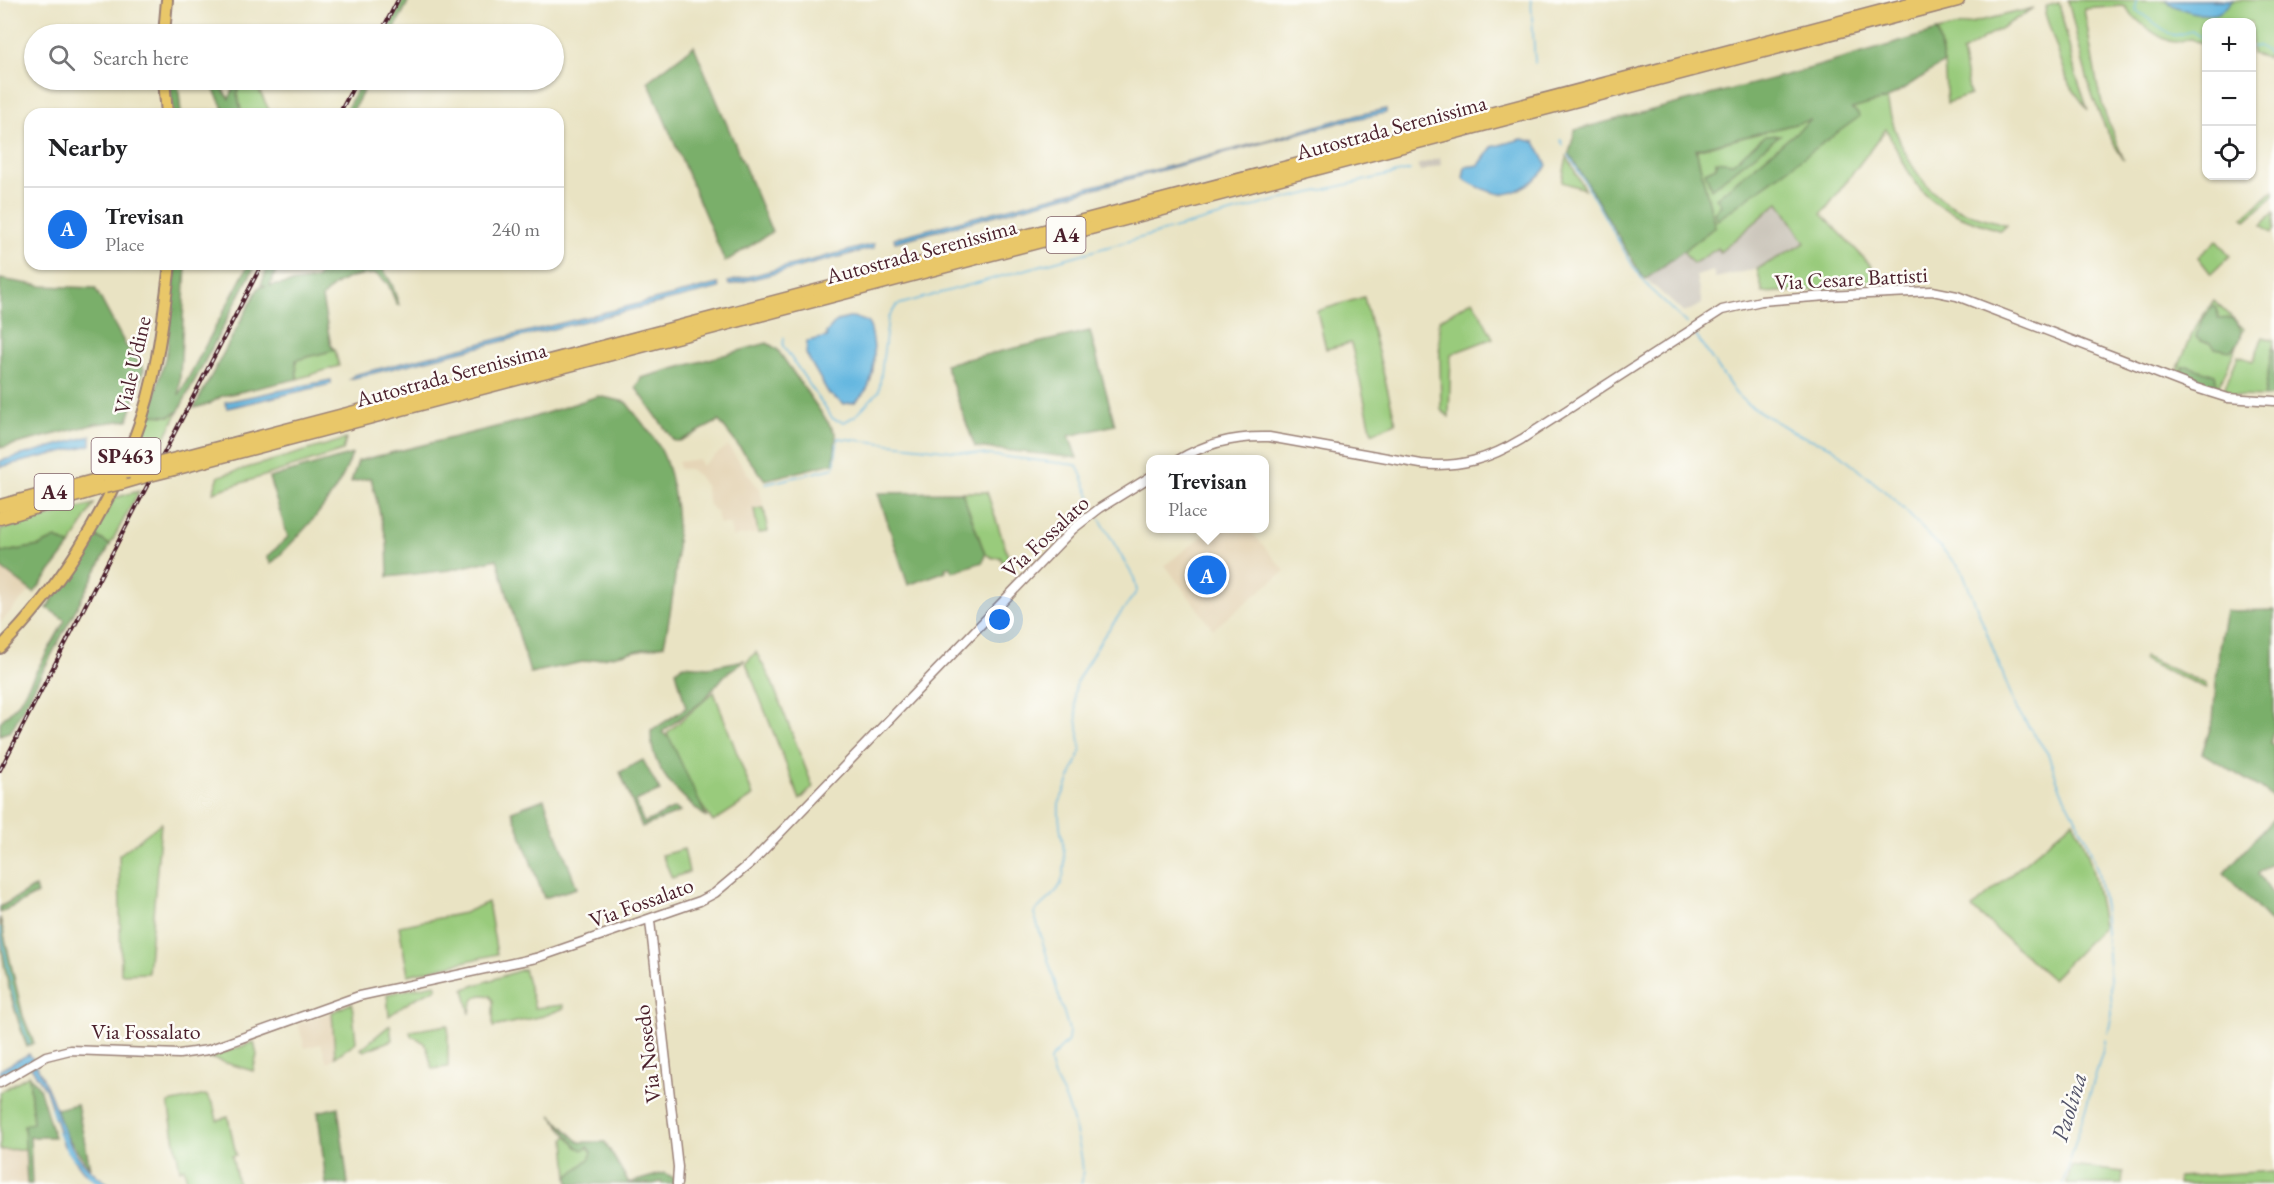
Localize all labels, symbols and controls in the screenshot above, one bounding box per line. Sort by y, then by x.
map controls [2202,18,2256,180]
button: + [2202,18,2256,72]
search box [24,24,564,90]
icon: search [45,41,78,74]
text: Search here [93,43,188,72]
button: − [2202,72,2256,126]
street label: Autostrada Serenissima [1292,88,1490,167]
button: locate [2202,126,2256,180]
text: Nearby [48,130,128,164]
text: Trevisan [105,202,184,231]
street label: Autostrada Serenissima [822,212,1020,291]
text: A [60,216,75,242]
text: 240 m [492,216,540,242]
road number: A4 [1046,217,1086,253]
text: Place [105,231,144,257]
street label: Via Cesare Battisti [1774,260,1929,297]
street label: Viale Udine [107,313,158,417]
street label: Autostrada Serenissima [352,335,550,414]
road number: SP463 [92,438,160,474]
popup [1146,455,1269,533]
text: Trevisan [1168,467,1247,496]
road number: A4 [34,474,74,510]
street label: Via Fossalato [995,488,1095,584]
text: Place [1168,496,1207,522]
pin: A [1188,552,1226,598]
your location [985,605,1014,634]
street label: Via Fossalato [585,870,698,935]
street label: Via Nosedo [627,1003,668,1105]
street label: Via Fossalato [91,1017,201,1046]
water label: Paolina [2043,1068,2094,1145]

